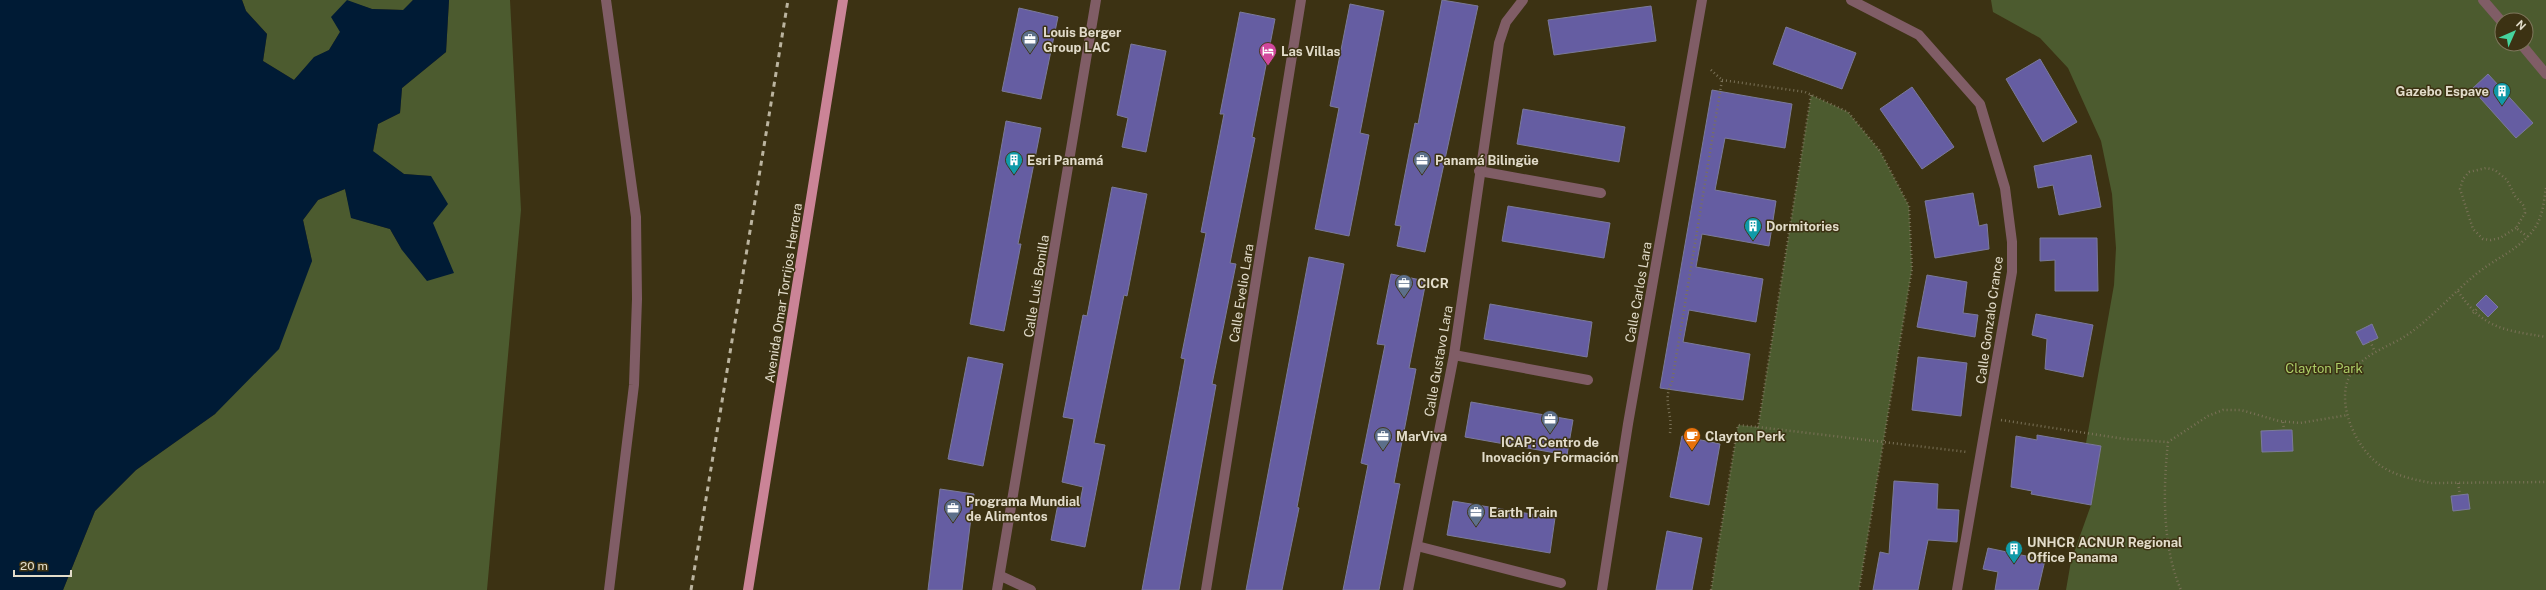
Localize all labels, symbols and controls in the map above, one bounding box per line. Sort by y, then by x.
north arrow [2494,12,2534,52]
text: N [2514,18,2528,32]
place label: Louis Berger Group LAC [1043,25,1122,55]
office icon: Louis Berger Group LAC [1020,29,1040,54]
hotel icon: Las Villas [1258,41,1278,66]
place label: Las Villas [1281,44,1340,59]
building icon: Gazebo Espave [2492,81,2512,106]
place label: Gazebo Espave [2396,84,2489,99]
building icon: Esri Panamá [1004,150,1024,175]
office icon: Panamá Bilingüe [1412,150,1432,175]
place label: Esri Panamá [1027,153,1103,168]
place label: Panamá Bilingüe [1435,153,1539,168]
street label: Avenida Omar Torrijos Herrera [762,202,805,384]
building icon: Dormitories [1743,216,1763,241]
place label: Dormitories [1766,219,1839,234]
street label: Calle Luis Bonilla [1021,234,1052,338]
street label: Calle Carlos Lara [1622,240,1655,344]
street label: Calle Evelio Lara [1226,243,1257,343]
street label: Calle Gonzalo Crance [1973,255,2006,385]
office icon: CICR [1394,273,1414,298]
place label: CICR [1417,276,1449,291]
street label: Calle Gustavo Lara [1421,304,1456,418]
park label: Clayton Park [2285,361,2363,376]
office icon: ICAP: Centro de Inovación y Formación [1540,409,1560,434]
office icon: MarViva [1373,426,1393,451]
cafe icon: Clayton Perk [1682,426,1702,451]
place label: MarViva [1396,429,1447,444]
place label: Clayton Perk [1705,429,1786,444]
place label: ICAP: Centro de Inovación y Formación [1482,435,1618,465]
place label: Programa Mundial de Alimentos [966,494,1080,524]
office icon: Programa Mundial de Alimentos [943,498,963,523]
office icon: Earth Train [1466,502,1486,527]
place label: Earth Train [1489,505,1558,520]
place label: UNHCR ACNUR Regional Office Panama [2027,535,2182,565]
building icon: UNHCR ACNUR Regional Office Panama [2004,539,2024,564]
scale bar [14,552,71,578]
text: 20 m [20,559,48,573]

